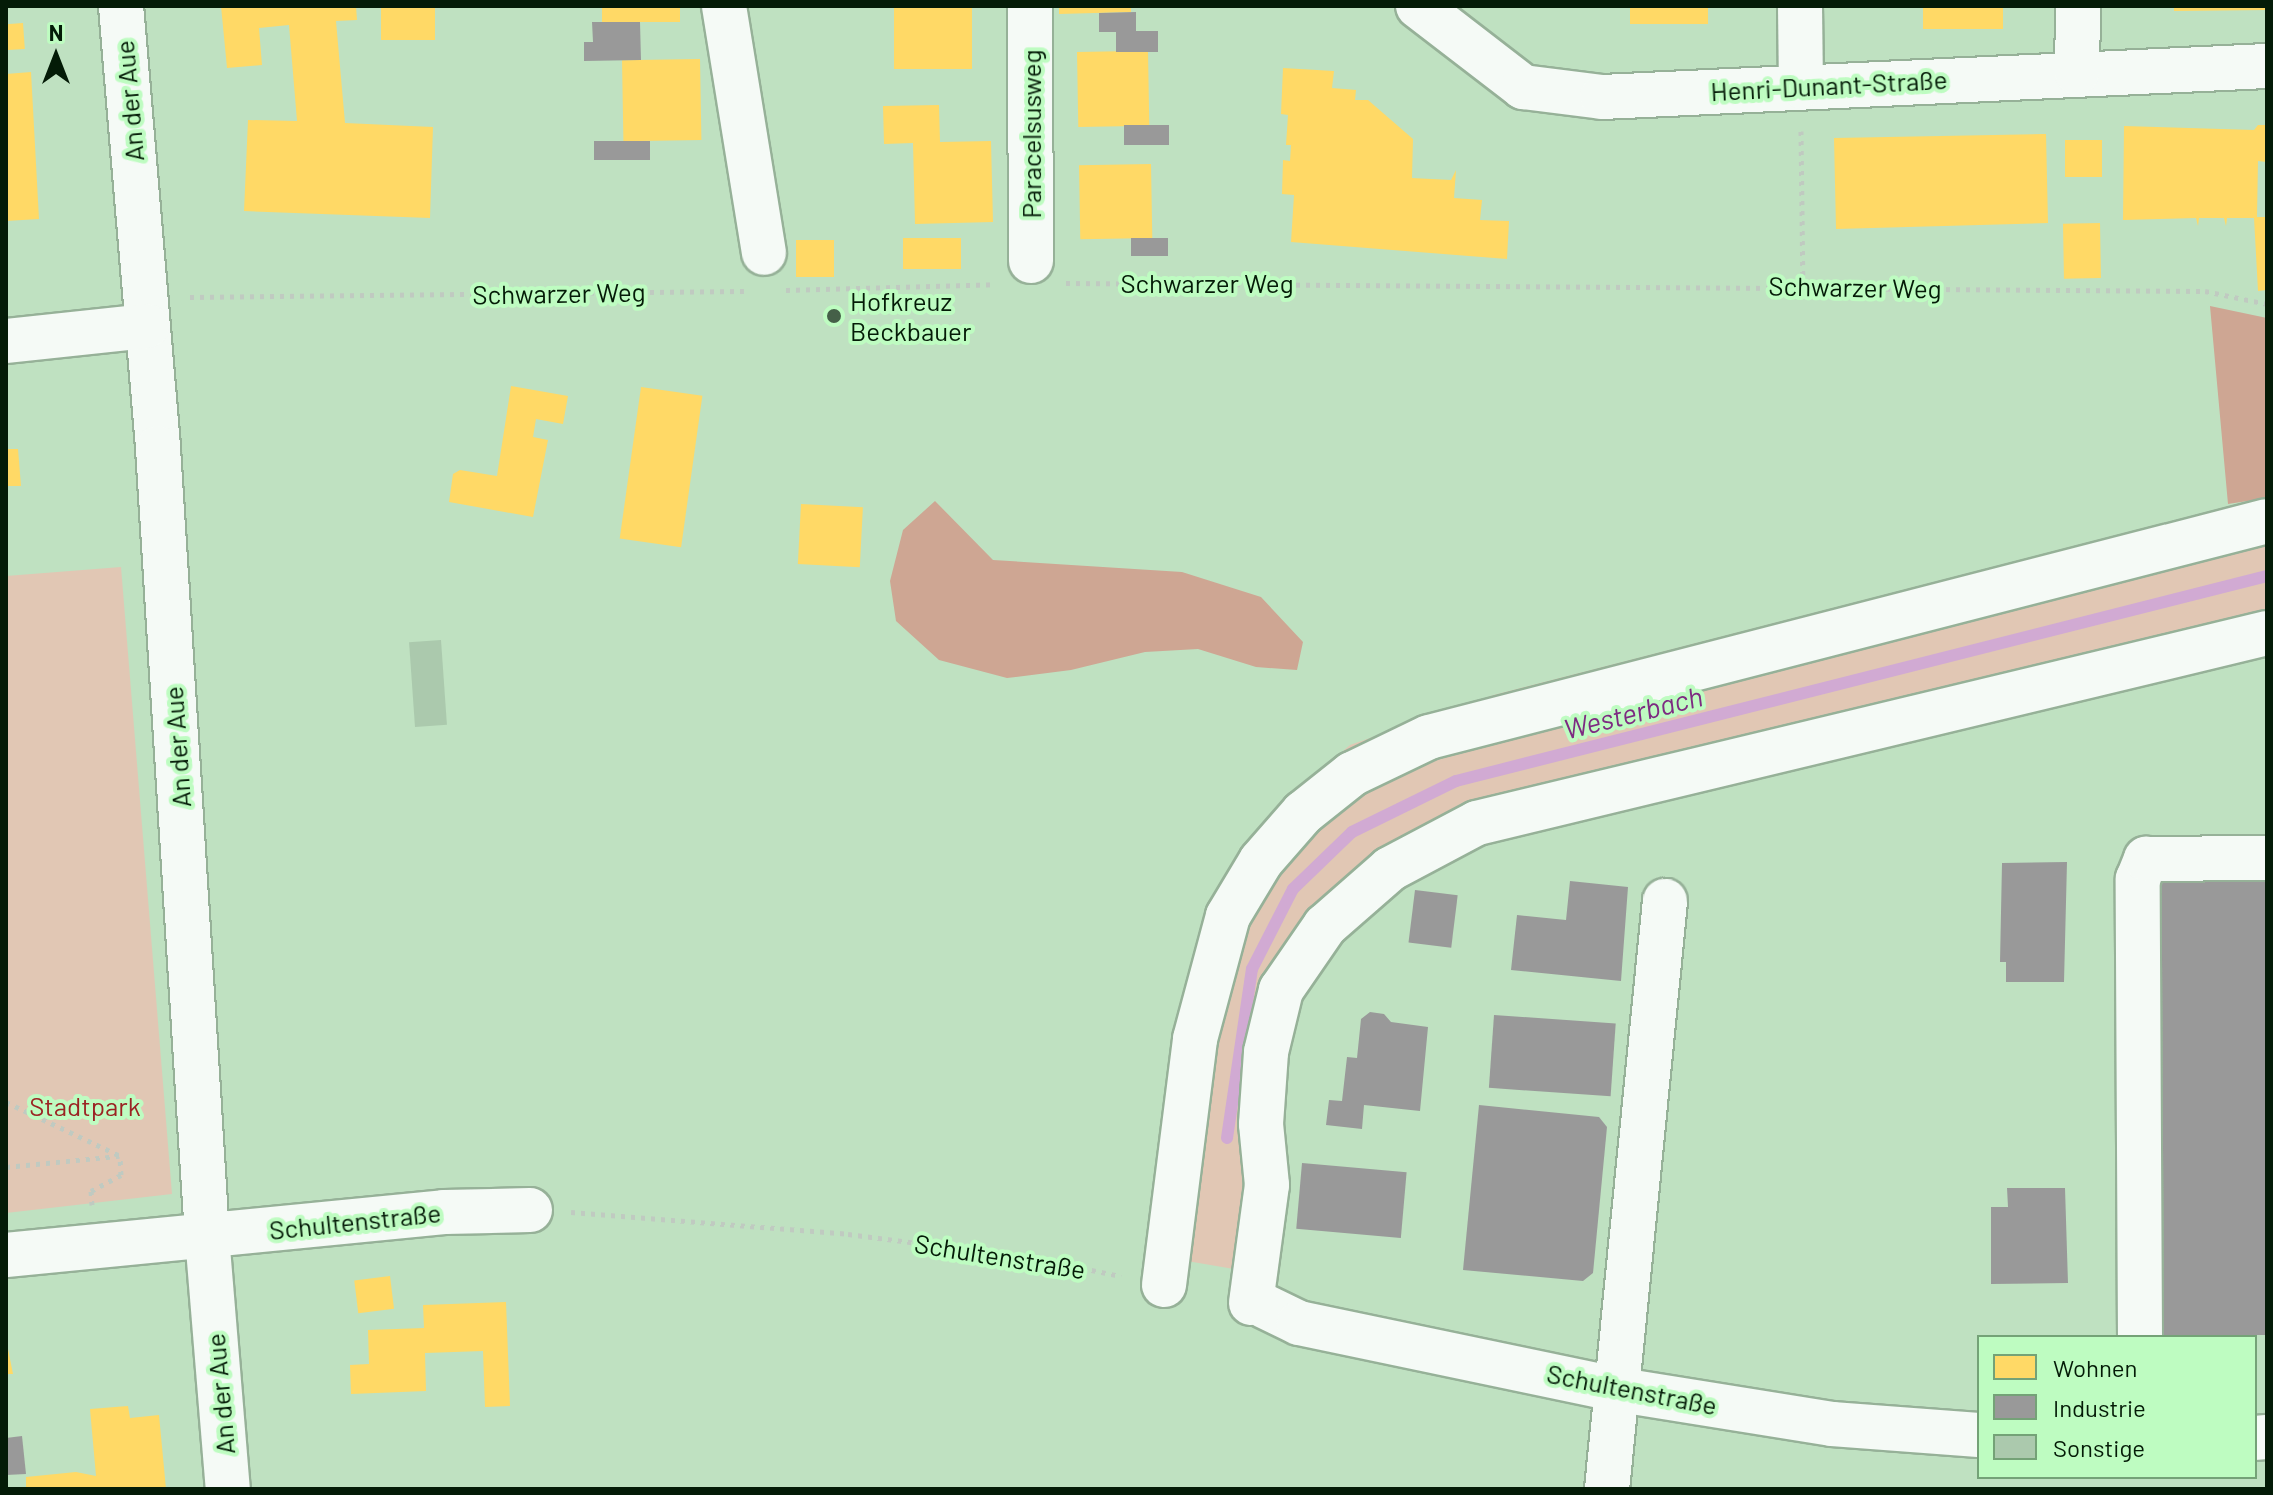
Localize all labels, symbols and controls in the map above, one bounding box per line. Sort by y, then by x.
north arrow [16,16,96,96]
text: N [49,19,63,45]
street label: An der Aue [108,39,150,163]
street label: Paracelsusweg [1015,50,1047,218]
street label: Henri-Dunant-Straße [1710,63,1948,107]
street label: Schwarzer Weg [1120,267,1294,299]
street label: Schwarzer Weg [1768,270,1942,304]
street label: Schwarzer Weg [472,276,646,310]
place label: Hofkreuz Beckbauer [850,285,971,346]
marker: Hofkreuz Beckbauer [825,307,843,325]
water label: Westerbach [1560,679,1706,745]
street label: An der Aue [157,685,197,809]
park label: Stadtpark [29,1090,141,1122]
street label: Schultenstraße [268,1196,442,1246]
street label: Schultenstraße [912,1227,1088,1285]
street label: An der Aue [199,1332,241,1456]
legend [1977,1335,2257,1479]
text: Wohnen [2053,1353,2137,1382]
street label: Schultenstraße [1544,1357,1720,1421]
text: Industrie [2053,1393,2146,1422]
text: Sonstige [2053,1433,2145,1462]

